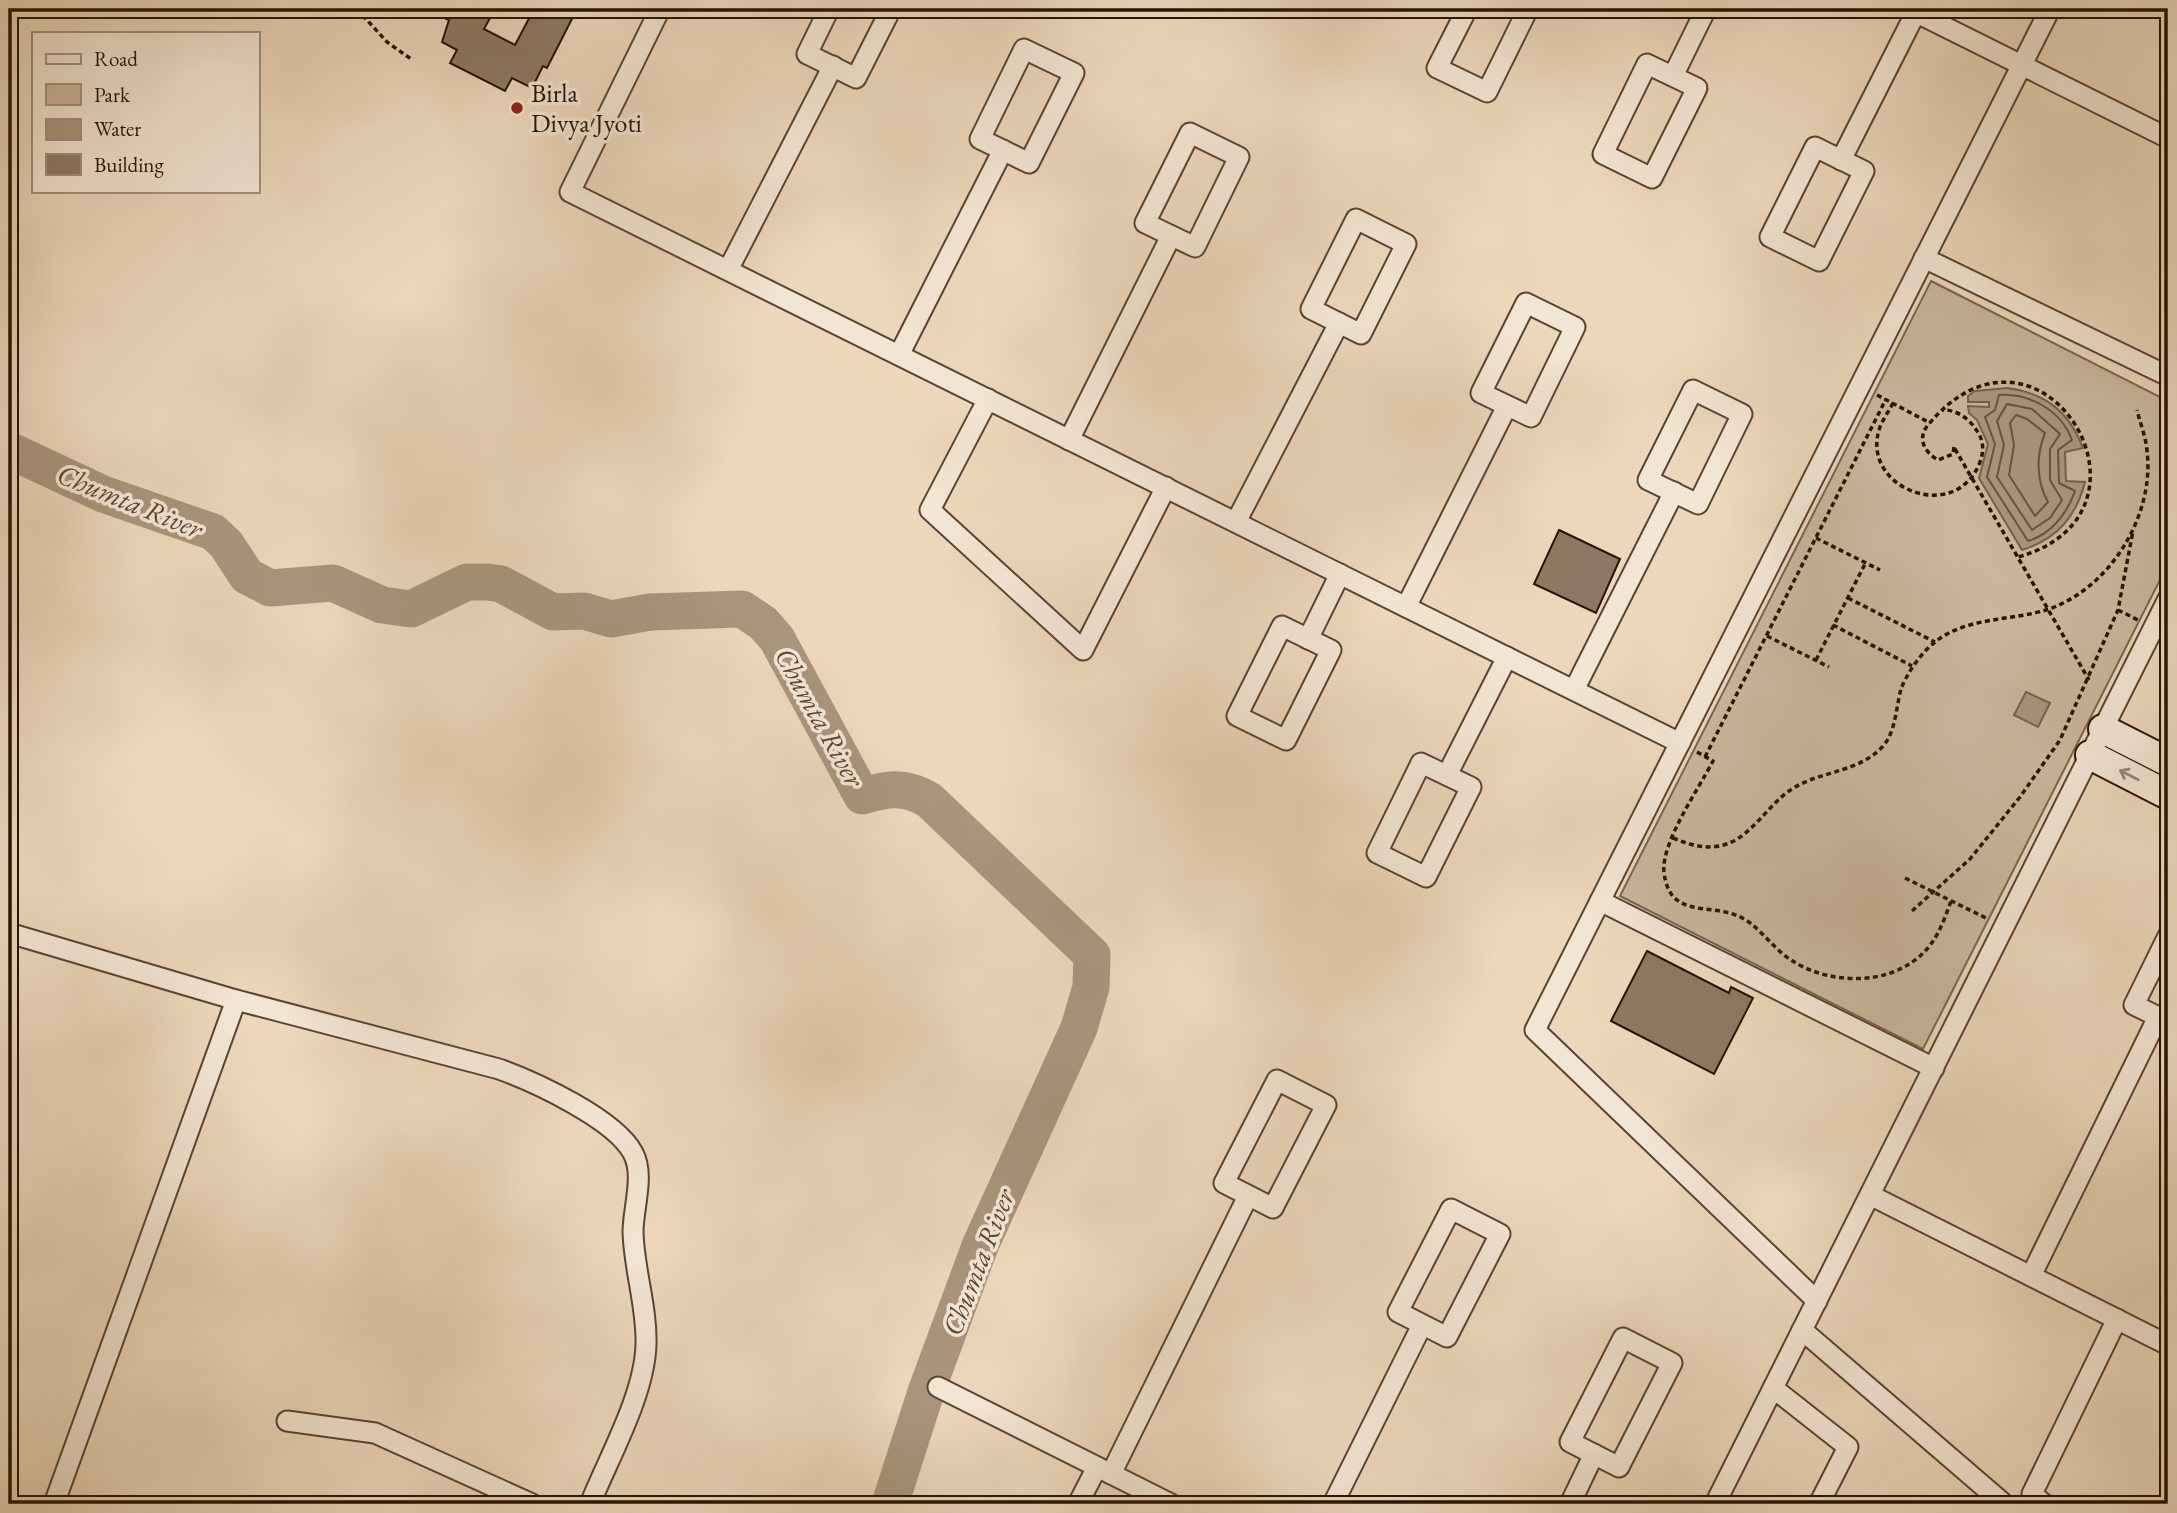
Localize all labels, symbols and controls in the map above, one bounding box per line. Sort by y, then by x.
legend [32,32,259,192]
text: Road [94,45,138,72]
place label: Birla Divya Jyoti [531,76,642,140]
text: Park [94,81,131,108]
marker: Birla Divya Jyoti [509,100,525,116]
text: Water [94,115,141,142]
text: Building [94,151,164,178]
water label: Chumta River [52,455,209,547]
water label: Chumta River [767,641,874,794]
one-way arrow [2119,767,2140,781]
water label: Chumta River [934,1182,1023,1340]

